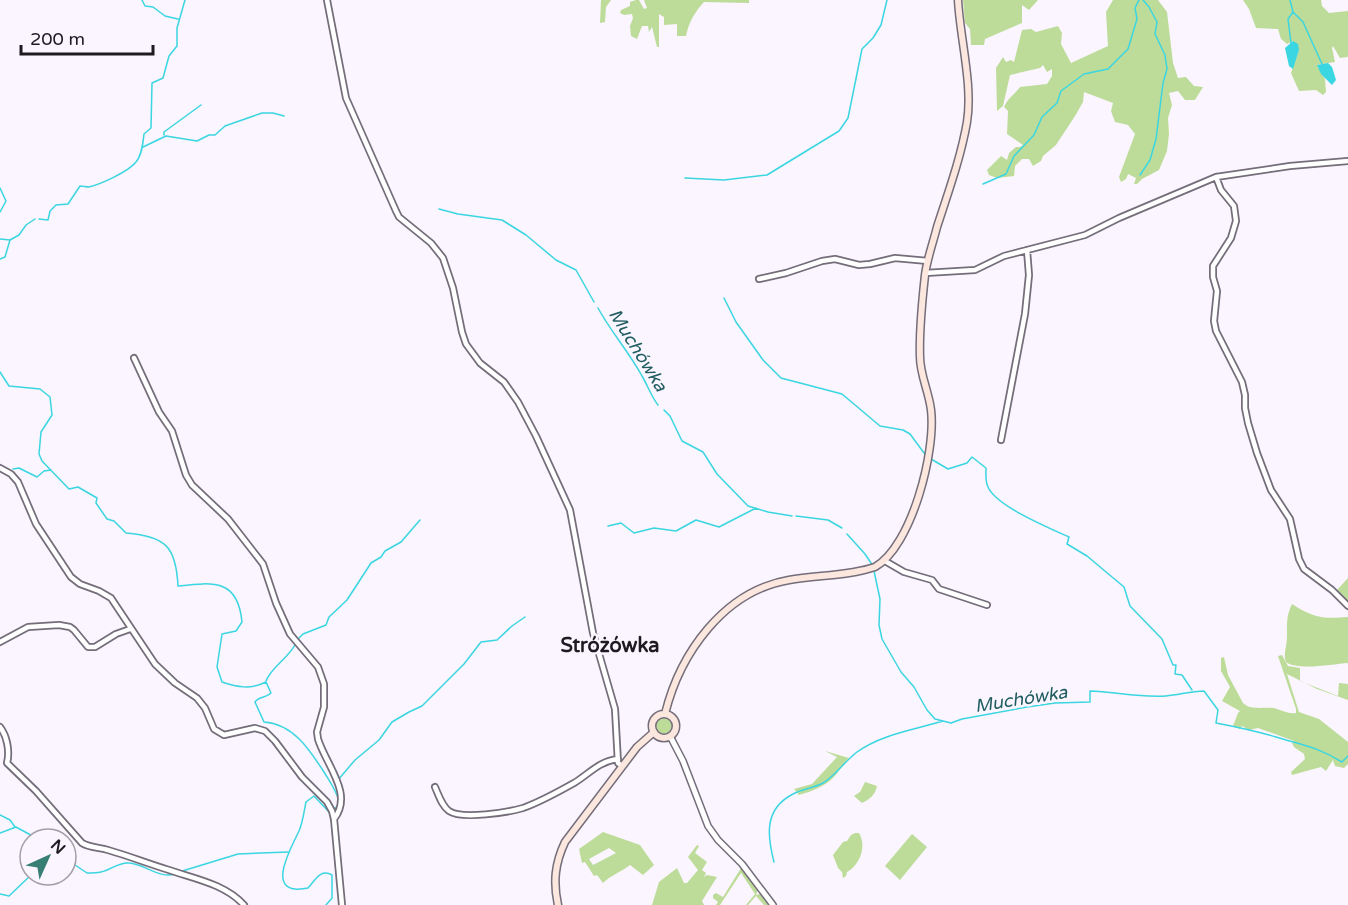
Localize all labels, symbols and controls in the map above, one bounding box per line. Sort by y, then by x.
scale bar [21,18,153,56]
text: 200 m [30,28,85,50]
water label: Muchówka [604,305,673,396]
district label: Stróżówka [561,634,659,658]
water label: Muchówka [973,681,1070,717]
north arrow [18,827,78,887]
text: N [46,835,70,859]

